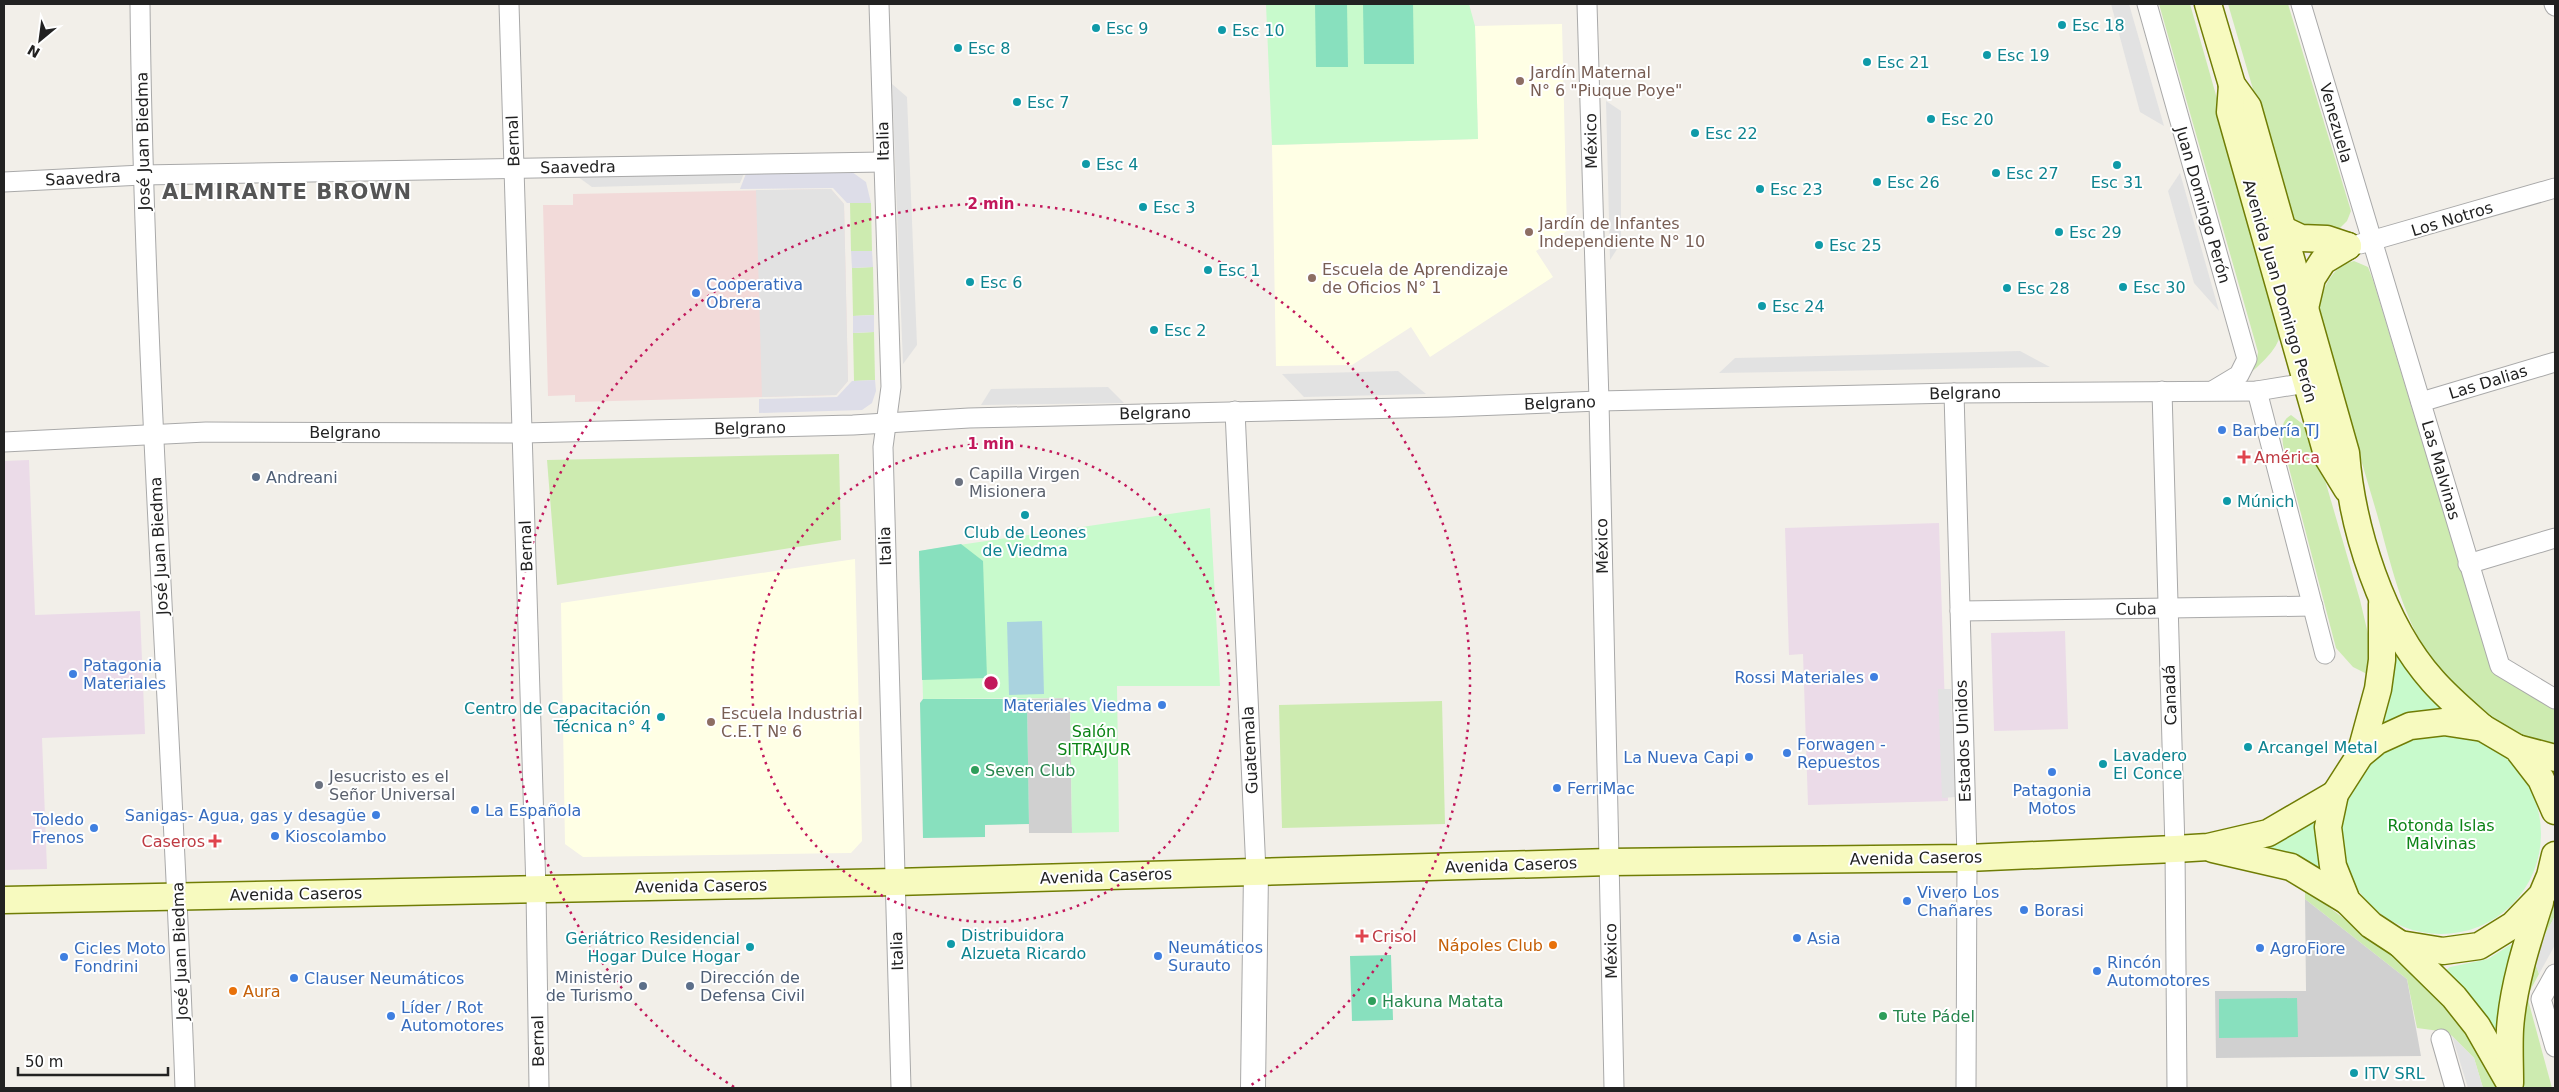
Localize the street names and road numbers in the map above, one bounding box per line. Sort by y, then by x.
street label: José Juan Biedma [132,72,154,211]
street label: Venezuela [2316,81,2356,165]
street label: México [1581,113,1601,169]
street label: Bernal [503,115,523,167]
street label: Italia [873,121,893,161]
street label: Juan Domingo Perón [2171,123,2234,286]
street label: Saavedra [540,157,616,177]
street label: Saavedra [45,167,121,189]
street label: Avenida Juan Domingo Perón [2239,177,2321,405]
street label: Los Notros [2409,198,2495,240]
street label: Las Dalias [2446,361,2530,403]
street label: Belgrano [1929,383,2001,403]
street label: Belgrano [1524,392,1596,414]
street label: Belgrano [1119,403,1191,423]
street label: Belgrano [714,418,786,438]
street label: Las Malvinas [2418,418,2464,522]
street label: Belgrano [309,423,381,442]
street label: José Juan Biedma [146,476,172,617]
street label: México [1592,518,1612,574]
street label: Bernal [516,520,536,572]
street label: Italia [875,526,895,566]
street label: Cuba [2115,599,2157,619]
street label: Canadá [2159,664,2181,726]
street label: Estados Unidos [1951,679,1975,803]
street label: Guatemala [1238,706,1262,794]
street label: Avenida Caseros [1850,847,1982,869]
street label: Avenida Caseros [1444,853,1578,877]
street label: Avenida Caseros [1039,864,1173,888]
street label: Avenida Caseros [635,875,767,897]
street label: José Juan Biedma [168,881,192,1022]
street label: Avenida Caseros [230,883,362,905]
street label: México [1601,923,1621,979]
street label: Italia [887,931,907,971]
street label: Bernal [528,1015,548,1067]

